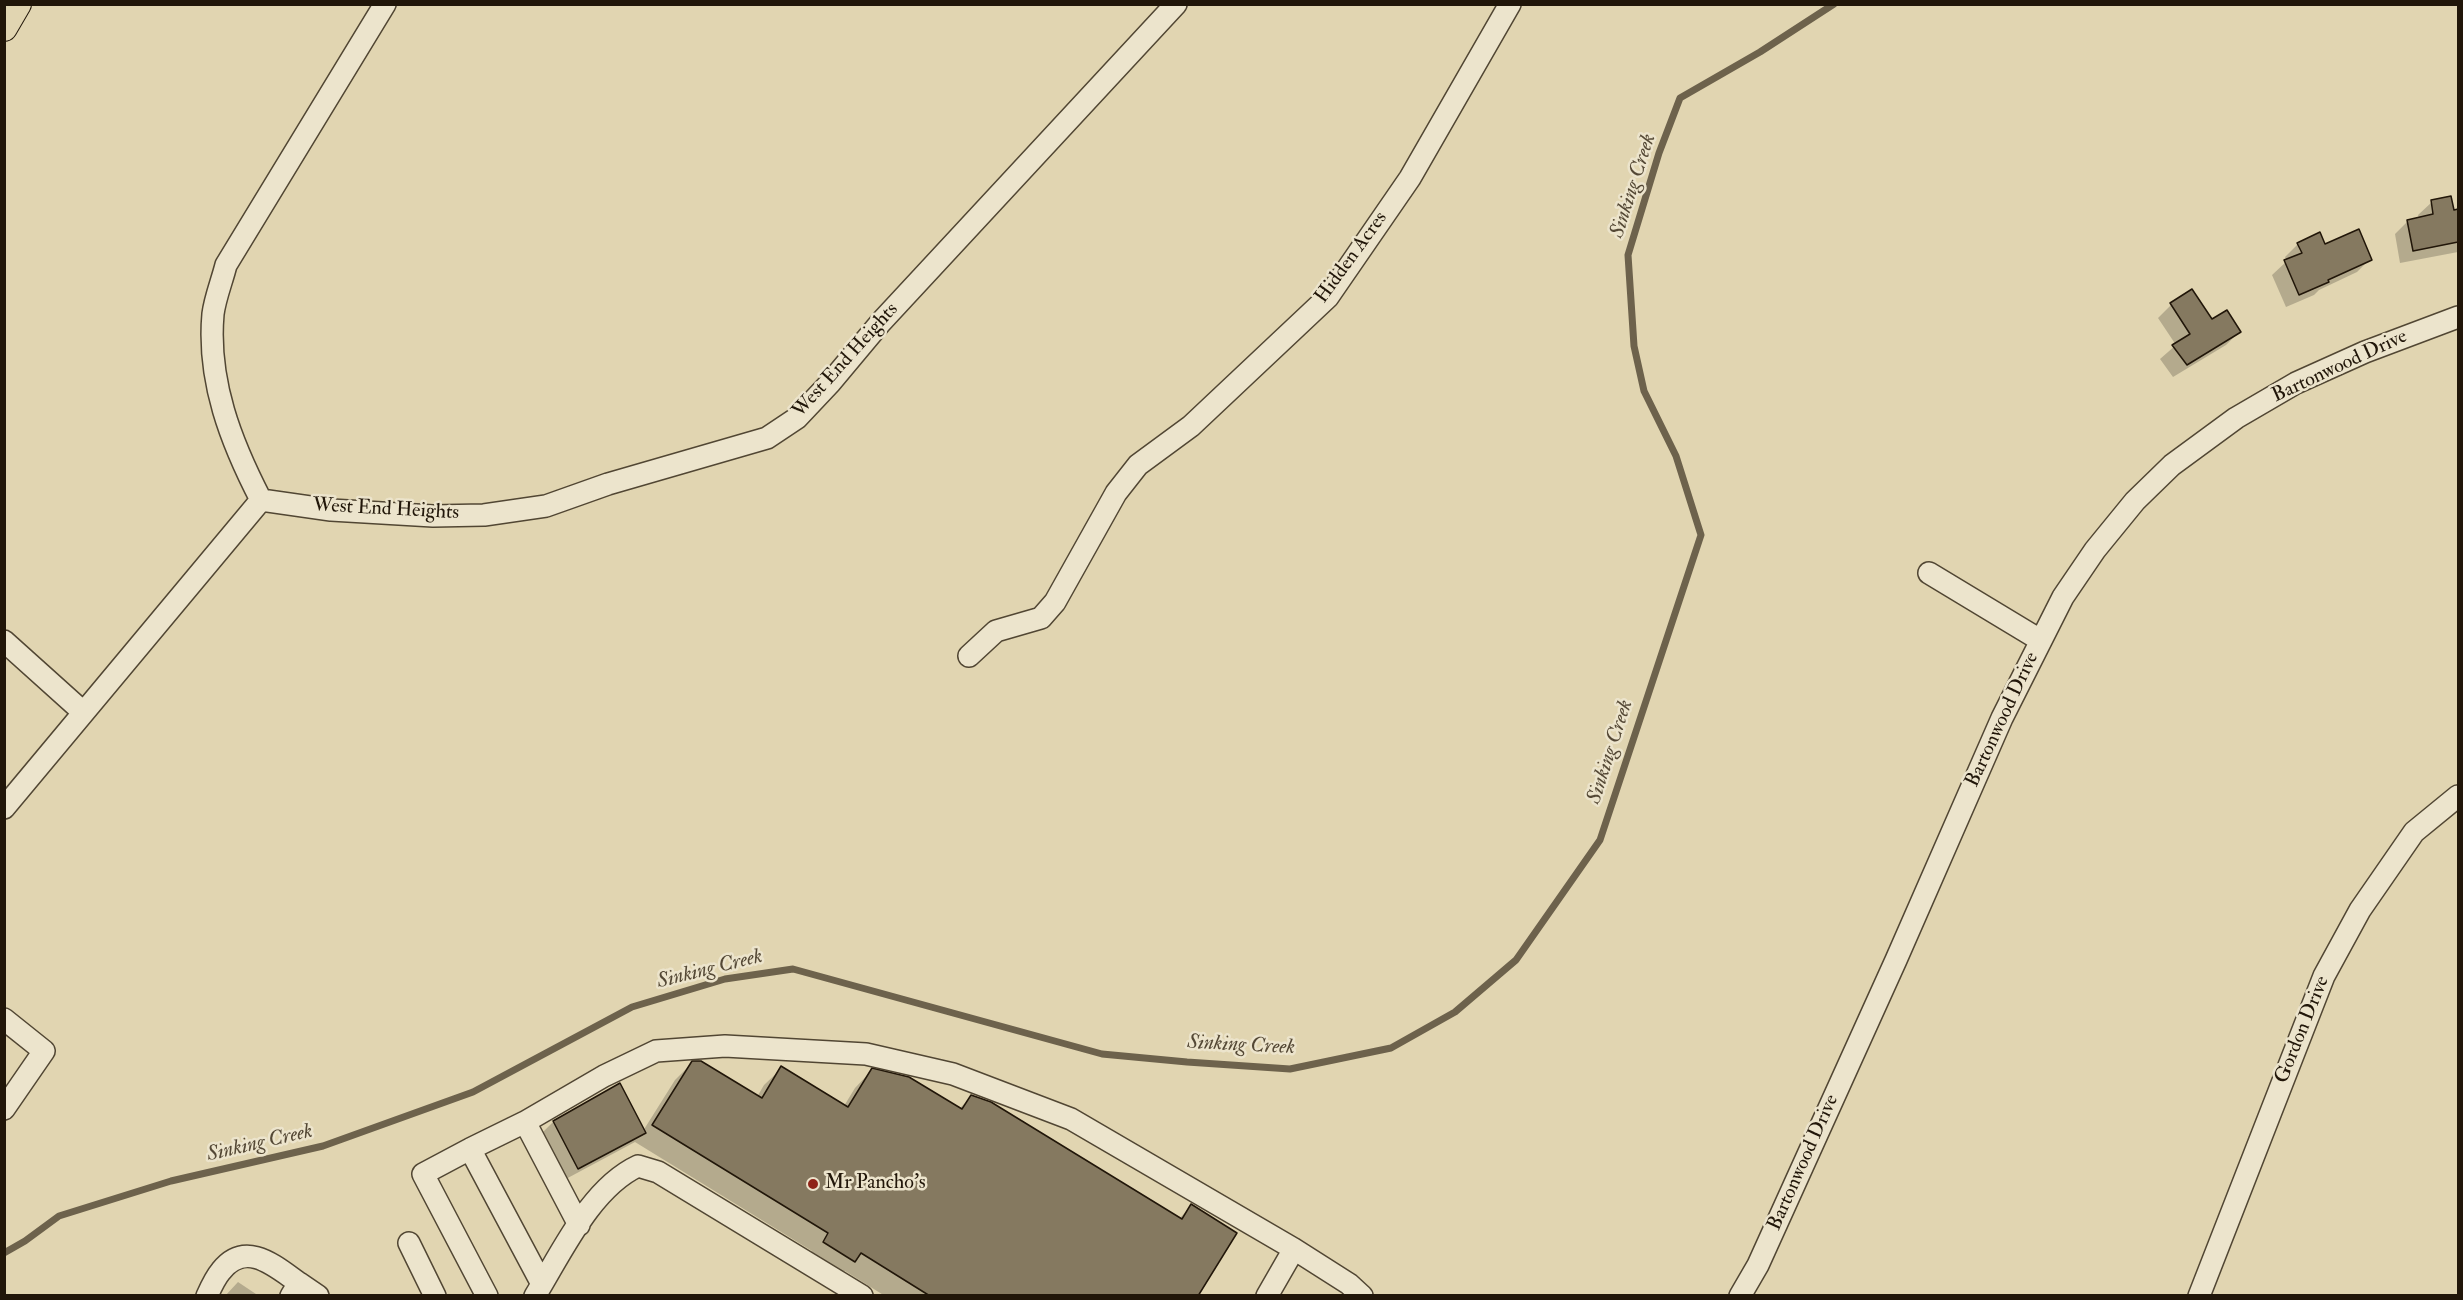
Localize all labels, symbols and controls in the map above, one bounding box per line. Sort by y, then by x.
water label: Sinking Creek [1605,131,1663,241]
street label: Hidden Acres [1311,207,1393,309]
street label: West End Heights [788,299,904,423]
street label: Bartonwood Drive [2269,325,2411,409]
street label: West End Heights [312,494,460,526]
street label: Bartonwood Drive [1961,649,2045,791]
water label: Sinking Creek [1582,697,1640,807]
water label: Sinking Creek [655,945,765,995]
street label: Gordon Drive [2271,973,2335,1087]
water label: Sinking Creek [1187,1031,1295,1061]
street label: Bartonwood Drive [1763,1091,1845,1235]
water label: Sinking Creek [205,1120,315,1168]
place label: Mr Pancho's [825,1172,926,1196]
marker: Mr Pancho's [806,1177,820,1191]

